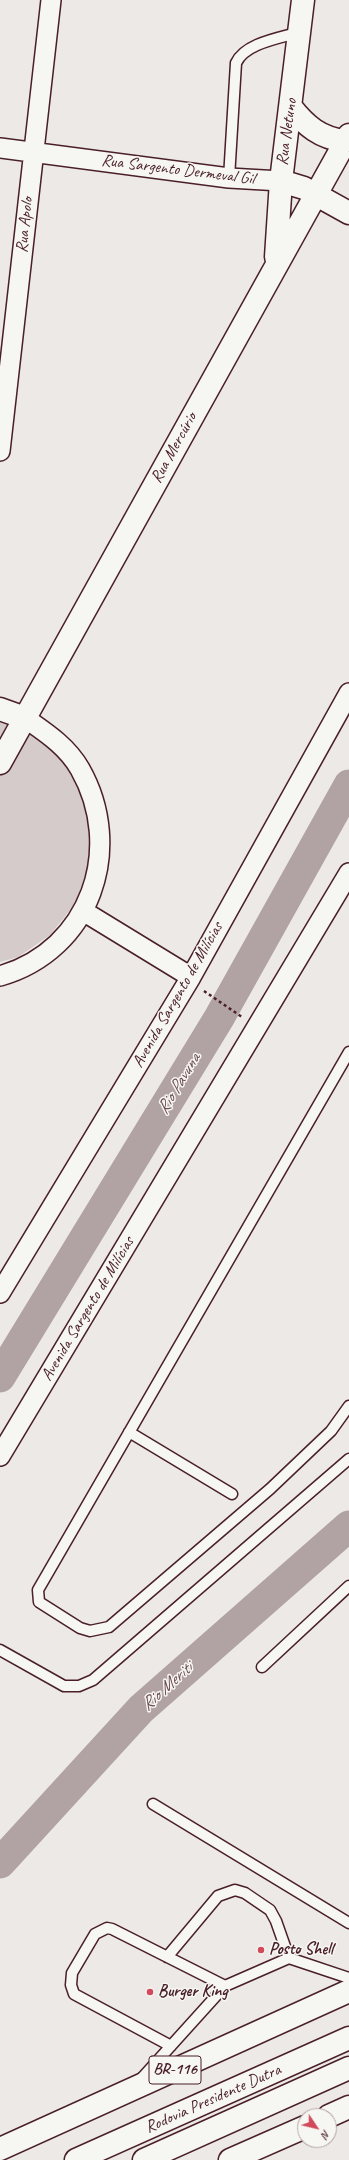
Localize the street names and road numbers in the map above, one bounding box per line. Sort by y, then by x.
street label: Rua Netuno [272,97,302,167]
street label: Rua Sargento Dermeval Gil [100,150,256,190]
street label: Rua Apolo [12,196,38,254]
street label: Rua Mercúrio [146,409,202,487]
street label: Avenida Sargento de Milícias [128,919,228,1071]
street label: Avenida Sargento de Milícias [37,1233,139,1385]
road number: BR-116 [149,2056,201,2084]
street label: Rodovia Presidente Dutra [142,2060,284,2138]

